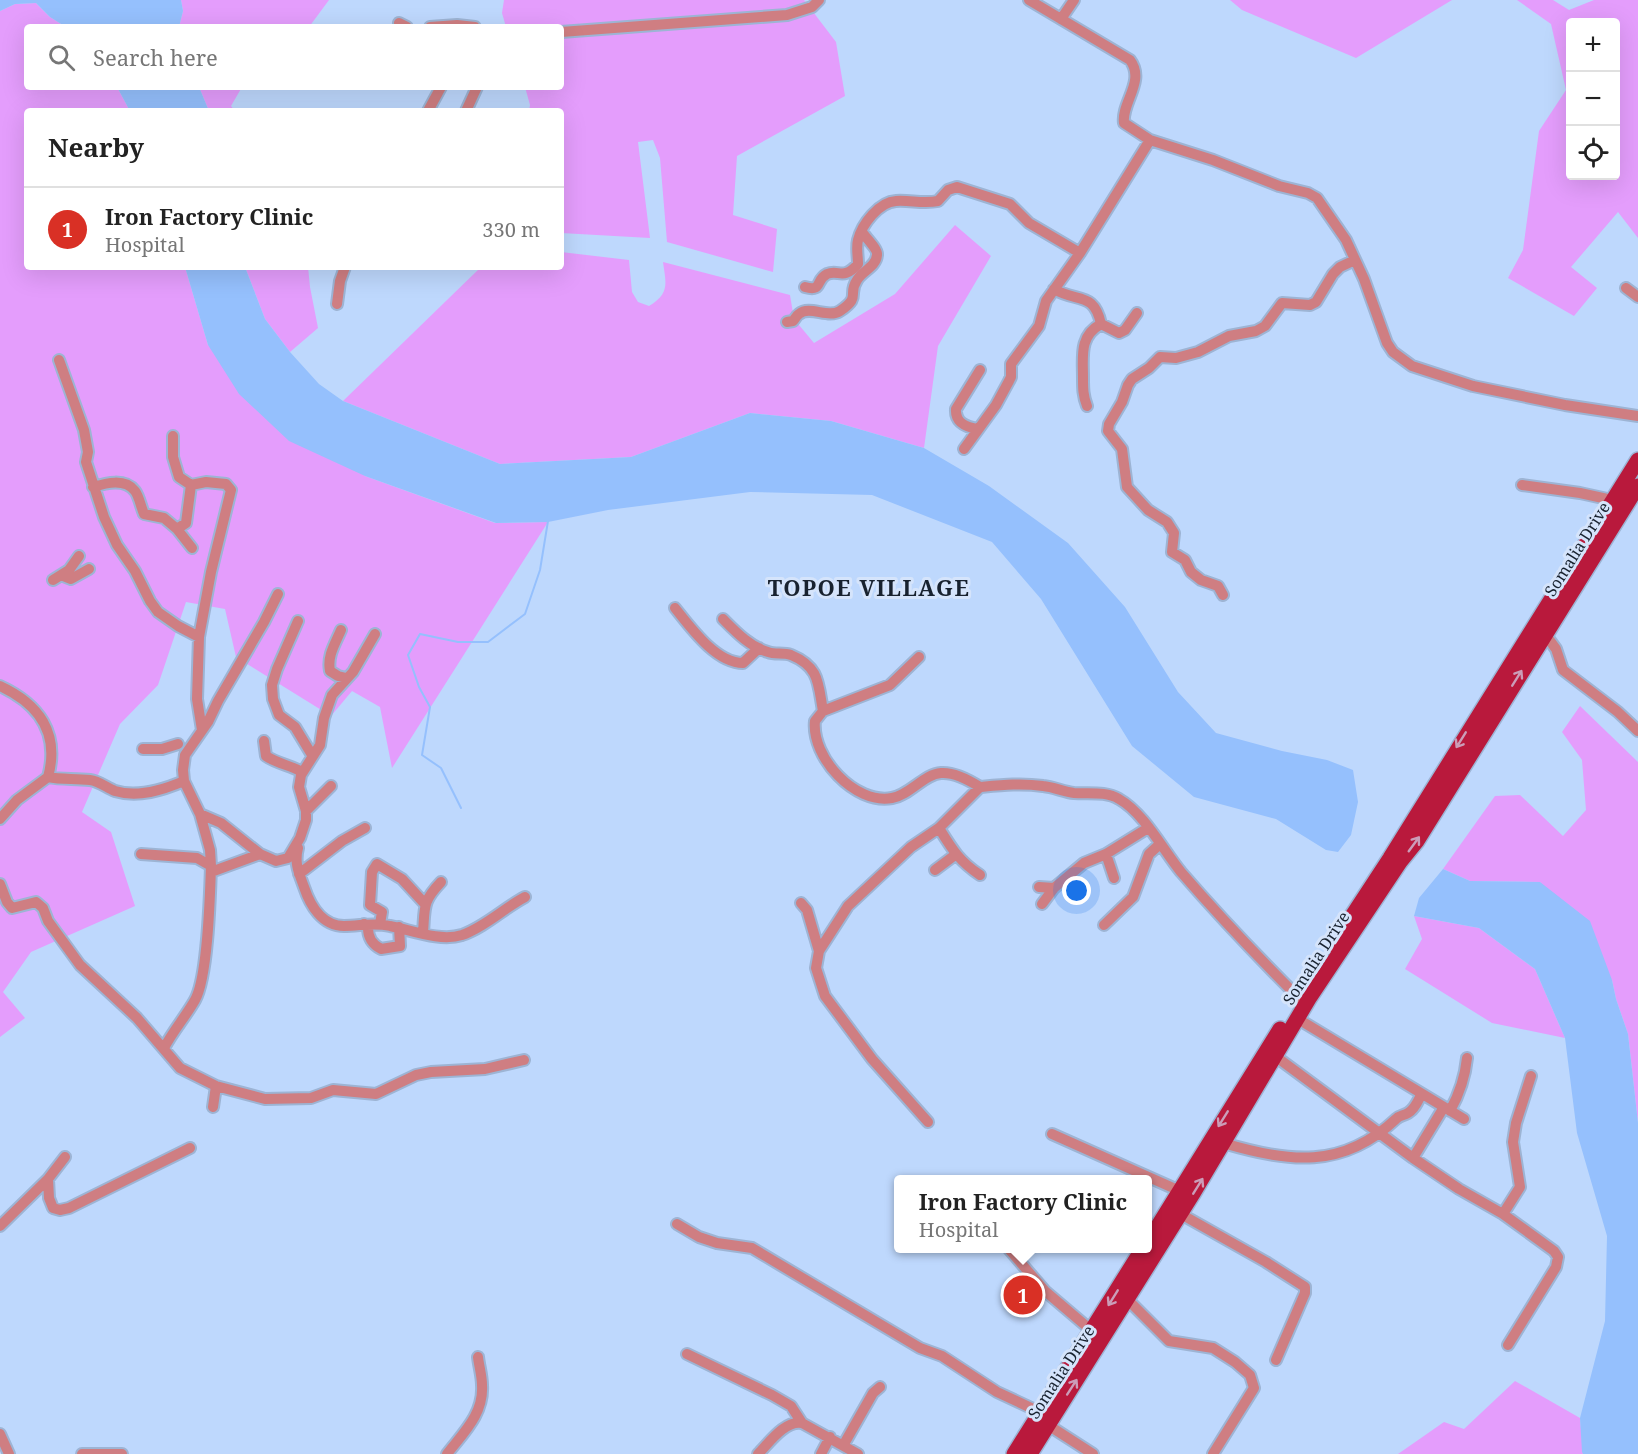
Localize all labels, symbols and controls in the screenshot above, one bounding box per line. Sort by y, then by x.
map controls [1566,18,1620,180]
button: + [1566,18,1620,72]
search box [24,24,564,90]
icon: search [45,41,78,74]
text: Search here [93,42,218,72]
button: − [1566,72,1620,126]
button: locate [1566,126,1620,180]
text: Nearby [48,129,144,165]
text: Iron Factory Clinic [105,201,313,231]
text: 1 [62,216,73,243]
text: 330 m [482,216,540,243]
text: Hospital [105,231,185,258]
street label: Somalia Drive [1539,498,1615,600]
district label: TOPOE VILLAGE [768,572,970,602]
one-way arrow [1511,671,1523,687]
one-way arrow [1455,732,1468,749]
one-way arrow [1408,836,1420,852]
your location [1062,876,1091,905]
street label: Somalia Drive [1278,907,1354,1009]
one-way arrow [1217,1110,1229,1127]
popup [894,1175,1152,1253]
one-way arrow [1192,1178,1204,1195]
text: Iron Factory Clinic [919,1186,1127,1216]
text: Hospital [919,1216,998,1243]
pin: 1 [1004,1272,1042,1318]
one-way arrow [1106,1289,1118,1306]
street label: Somalia Drive [1023,1321,1099,1423]
one-way arrow [1067,1379,1079,1396]

